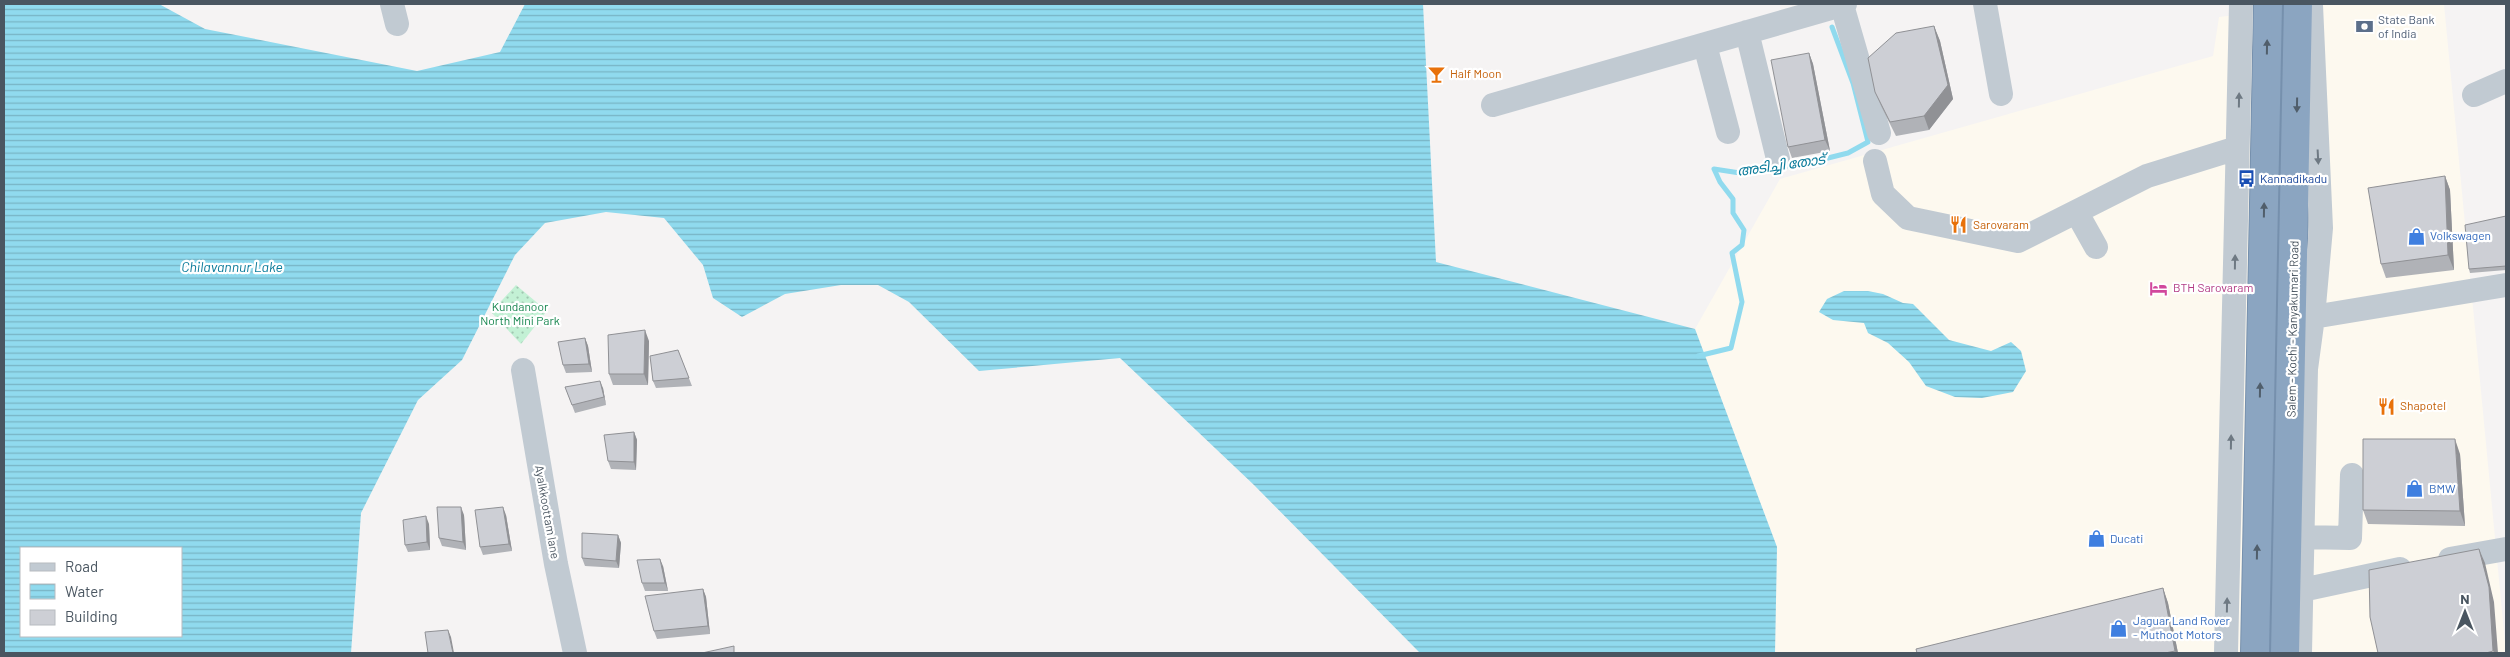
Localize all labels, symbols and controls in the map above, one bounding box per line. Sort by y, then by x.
place label: State Bank of India [2378,12,2435,40]
bank icon: State Bank of India [2354,17,2374,37]
one-way arrow [2263,39,2271,55]
bar icon: Half Moon [1426,64,1446,84]
place label: Half Moon [1450,66,1502,80]
one-way arrow [2235,91,2243,107]
one-way arrow [2293,97,2301,113]
water label: അടിച്ചി തോട് [1736,149,1830,180]
one-way arrow [2315,150,2323,166]
bus stop icon: Kannadikadu [2236,169,2256,189]
place label: Kannadikadu [2260,171,2327,185]
one-way arrow [2260,201,2268,217]
restaurant icon: Sarovaram [1949,215,1969,235]
place label: Sarovaram [1973,217,2029,231]
shop icon: Volkswagen [2406,226,2426,246]
place label: Volkswagen [2430,228,2491,242]
street label: Salem - Kochi - Kanyakumari Road [2283,240,2301,418]
one-way arrow [2231,254,2239,270]
water label: Chilavannur Lake [181,258,283,275]
hotel icon: BTH Sarovaram [2149,278,2169,298]
place label: BTH Sarovaram [2173,280,2253,294]
park label: Kundanoor North Mini Park [480,299,560,327]
one-way arrow [2256,381,2264,397]
restaurant icon: Shapotel [2376,396,2396,416]
place label: Shapotel [2400,398,2446,412]
one-way arrow [2227,434,2235,450]
street label: Ayalkkoottam lane [533,464,563,560]
shop icon: BMW [2405,479,2425,499]
place label: BMW [2429,481,2456,495]
shop icon: Ducati [2086,529,2106,549]
place label: Ducati [2110,531,2143,545]
one-way arrow [2253,544,2261,560]
legend [20,547,182,637]
text: Road [65,557,98,575]
text: Water [65,582,104,600]
north arrow [2440,587,2490,637]
text: N [2460,590,2470,607]
one-way arrow [2223,596,2231,612]
text: Building [65,607,118,625]
place label: Jaguar Land Rover - Muthoot Motors [2133,613,2231,641]
shop icon: Jaguar Land Rover - Muthoot Motors [2109,618,2129,638]

